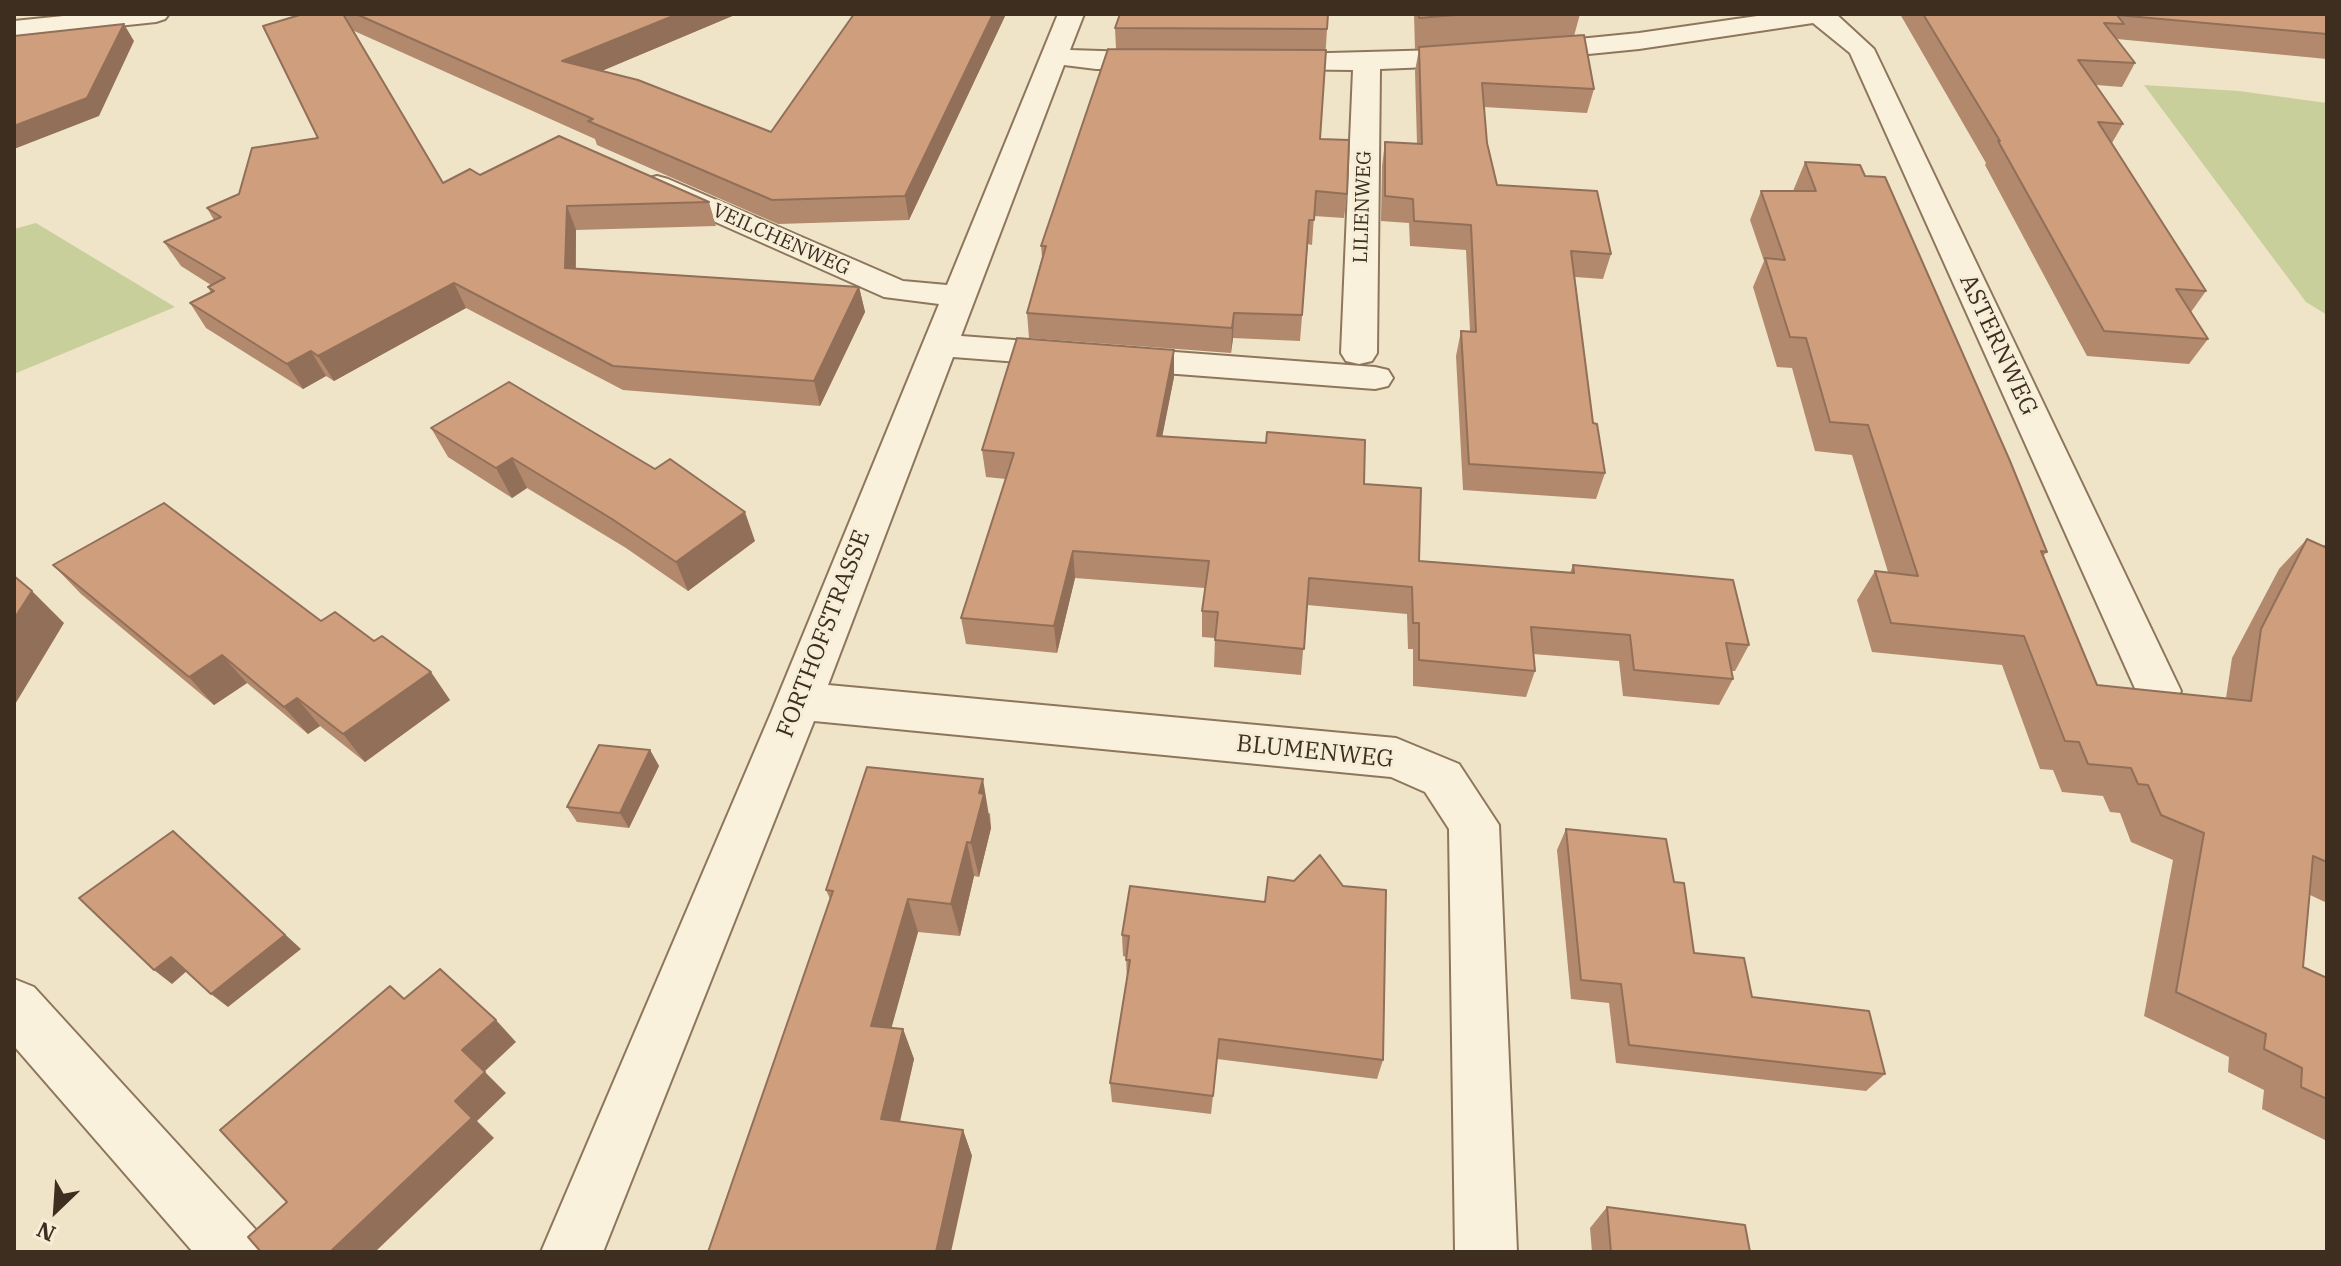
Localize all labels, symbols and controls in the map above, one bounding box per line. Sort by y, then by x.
street label: LILIENWEG [1349,150,1377,264]
street label: VEILCHENWEG [708,199,854,281]
street label: ASTERNWEG [1953,270,2043,420]
street label: FORTHOFSTRASSE [771,526,877,742]
street label: BLUMENWEG [1235,729,1395,775]
north arrow [16,1170,96,1250]
text: N [32,1215,60,1249]

